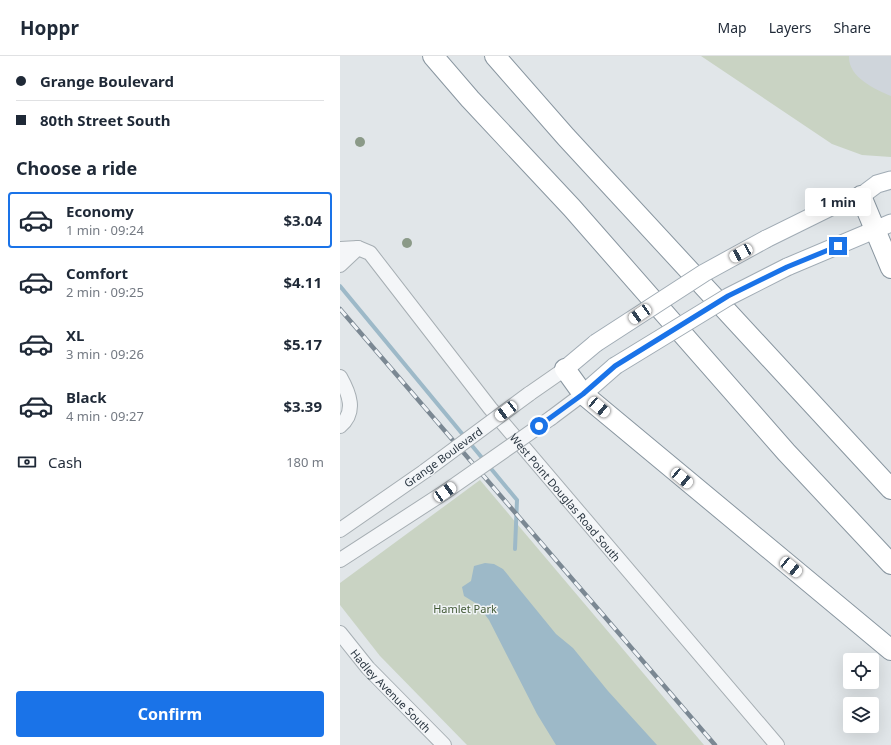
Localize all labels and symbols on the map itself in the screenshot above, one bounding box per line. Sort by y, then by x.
callout: 1 min [805,188,871,216]
route end [829,237,847,255]
car [728,242,754,264]
car [627,302,653,326]
car [586,395,612,419]
car [493,399,519,423]
route start [530,417,548,435]
street label: Grange Boulevard [401,423,485,491]
street label: West Point Douglas Road South [507,430,624,564]
car [669,466,695,490]
car [432,480,458,504]
car [778,555,804,579]
park label: Hamlet Park [433,601,497,616]
street label: Hadley Avenue South [348,645,435,735]

